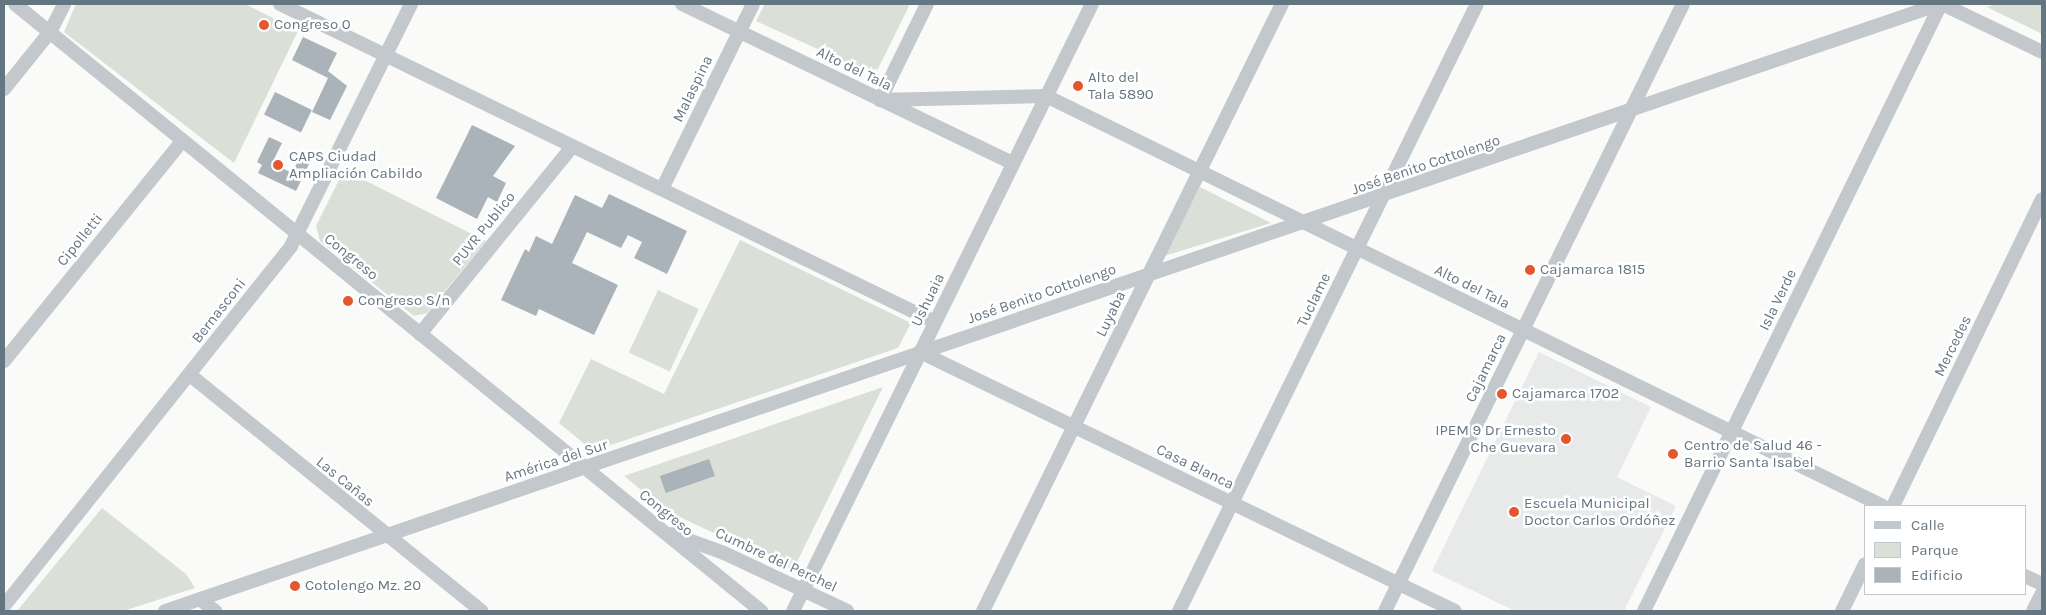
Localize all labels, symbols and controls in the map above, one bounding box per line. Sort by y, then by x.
place label: Congreso 0 [274,16,351,34]
marker: Congreso 0 [258,19,270,31]
street label: Alto del Tala [813,43,895,95]
street label: Malaspina [669,53,717,125]
place label: Alto del Tala 5890 [1088,68,1154,103]
marker: Alto del Tala 5890 [1072,80,1084,92]
street label: José Benito Cottolengo [1349,131,1503,199]
place label: CAPS Ciudad Ampliación Cabildo [289,147,422,182]
marker: CAPS Ciudad Ampliación Cabildo [271,158,285,172]
street label: PUVR Publico [449,188,519,270]
street label: Cipolletti [53,210,107,270]
street label: Congreso [320,230,382,284]
street label: José Benito Cottolengo [965,260,1119,328]
street label: Alto del Tala [1431,261,1513,313]
place label: Cajamarca 1815 [1540,261,1645,279]
marker: Cajamarca 1815 [1524,264,1536,276]
street label: Isla Verde [1755,266,1801,334]
street label: Tuclame [1293,270,1335,330]
street label: Ushuaia [907,271,949,329]
street label: Bernasconi [188,275,250,347]
street label: Luyaba [1092,288,1130,340]
place label: Congreso S/n [358,292,450,310]
marker: Congreso S/n [342,295,354,307]
street label: Mercedes [1931,313,1975,379]
street label: Cajamarca [1462,331,1510,405]
place label: Cajamarca 1702 [1512,385,1619,403]
marker: Cajamarca 1702 [1496,388,1508,400]
place label: IPEM 9 Dr Ernesto Che Guevara [1435,421,1556,456]
marker: IPEM 9 Dr Ernesto Che Guevara [1560,433,1572,445]
street label: América del Sur [502,436,610,486]
place label: Centro de Salud 46 - Barrio Santa Isabel [1684,436,1822,471]
street label: Casa Blanca [1153,441,1237,493]
marker: Centro de Salud 46 - Barrio Santa Isabel [1666,447,1680,461]
street label: Las Cañas [312,453,378,511]
street label: Congreso [635,486,697,540]
place label: Escuela Municipal Doctor Carlos Ordóñez [1524,494,1675,529]
legend [1864,505,2026,595]
marker: Escuela Municipal Doctor Carlos Ordóñez [1508,506,1520,518]
text: Calle [1911,516,1945,534]
street label: Cumbre del Perchel [712,524,840,596]
text: Parque [1911,541,1959,559]
text: Edificio [1911,566,1963,584]
place label: Cotolengo Mz. 20 [305,577,421,595]
marker: Cotolengo Mz. 20 [289,580,301,592]

